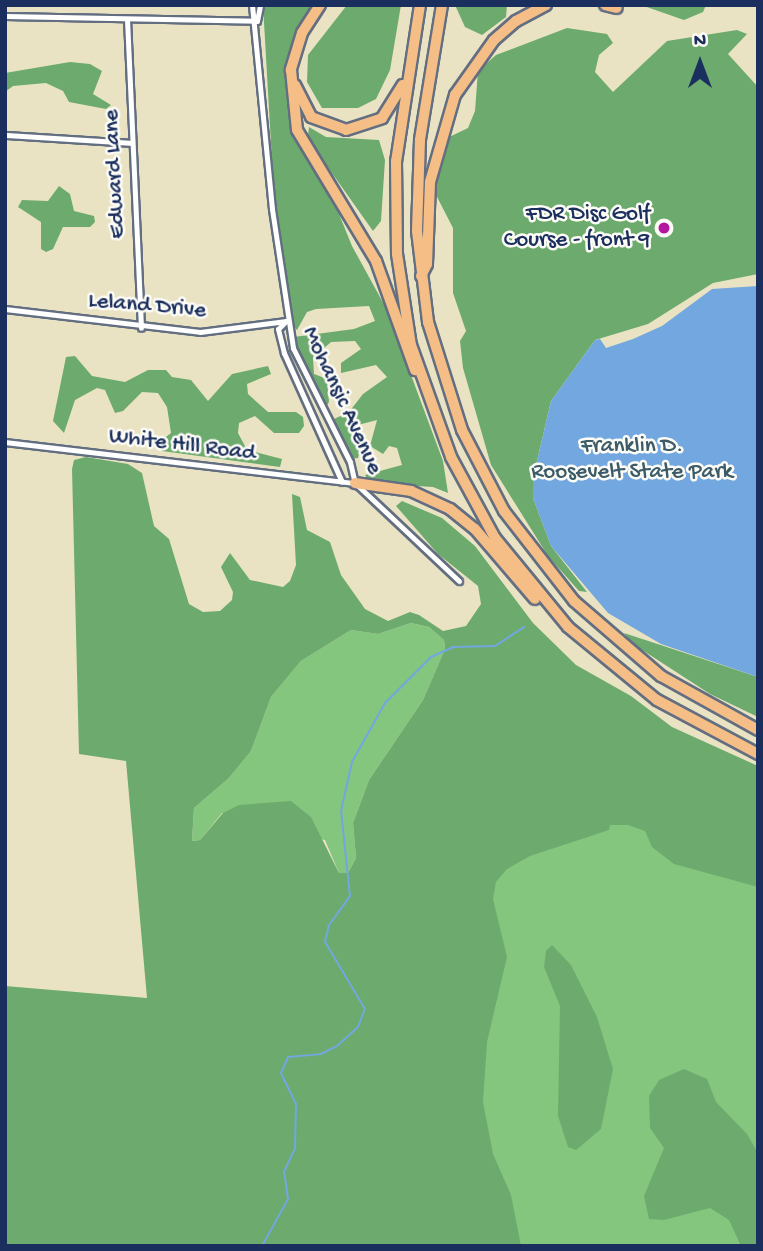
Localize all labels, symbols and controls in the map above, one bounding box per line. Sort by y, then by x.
north arrow [665,28,735,98]
text: N [694,30,706,53]
street label: Edward Lane [99,109,133,239]
place label: FDR Disc Golf Course - front 9 [504,201,650,255]
marker: FDR Disc Golf Course - front 9 [656,220,672,236]
street label: Leland Drive [87,288,207,326]
street label: Mohansic Avenue [295,323,387,479]
street label: White Hill Road [107,423,257,469]
park label: Franklin D. Roosevelt State Park [531,433,733,487]

